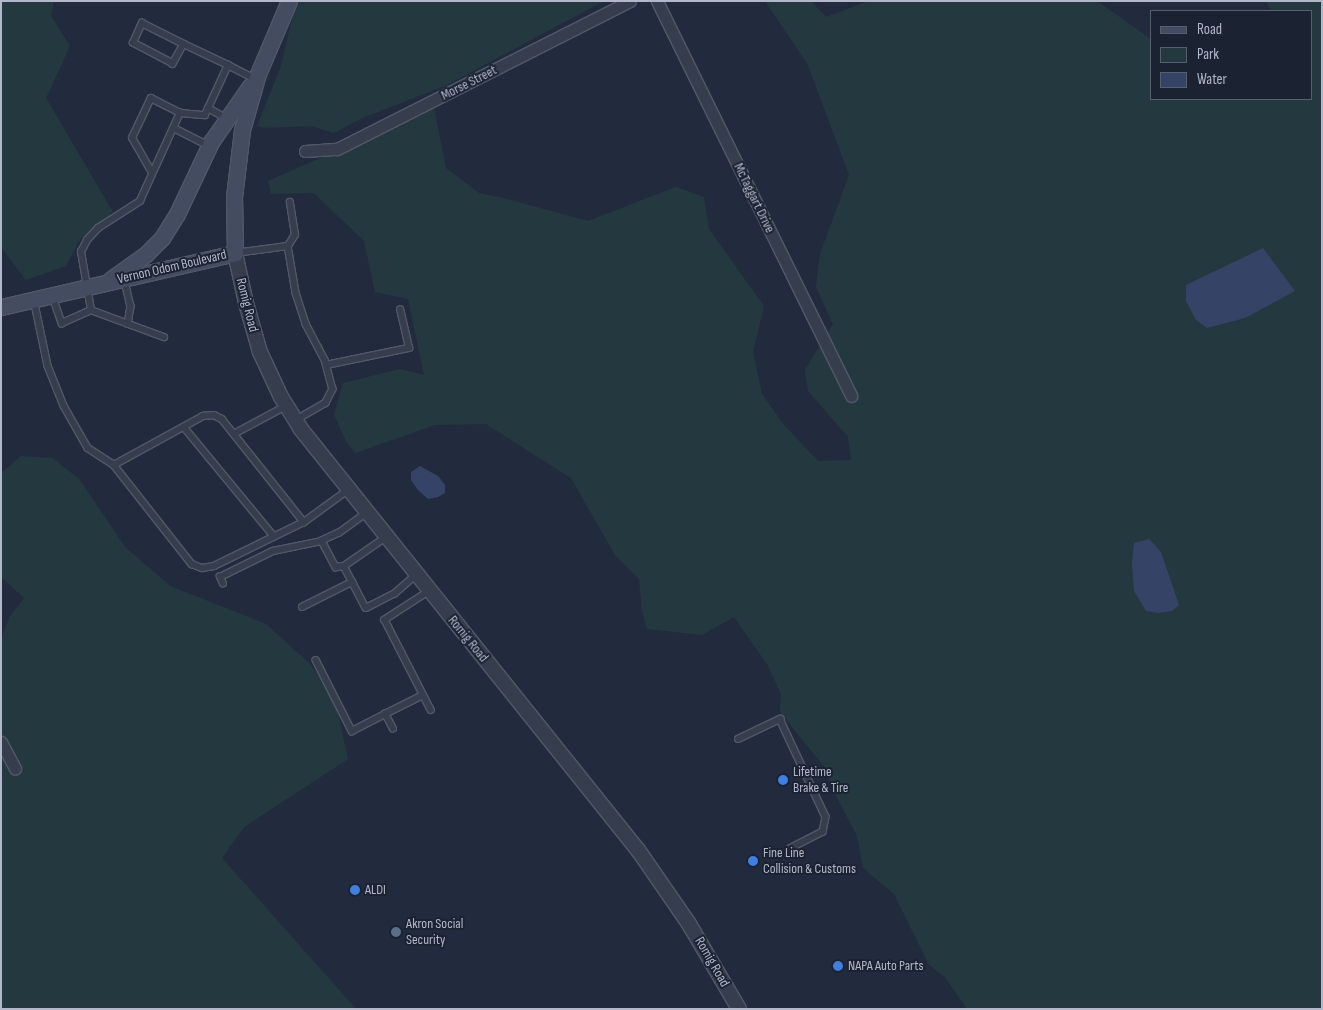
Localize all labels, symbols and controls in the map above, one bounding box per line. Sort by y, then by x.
legend [1150,10,1313,100]
text: Road [1197,20,1222,39]
text: Park [1197,45,1219,64]
street label: Morse Street [438,62,500,104]
text: Water [1197,70,1227,89]
street label: McTaggart Drive [730,160,778,236]
street label: Vernon Odom Boulevard [116,246,228,288]
street label: Romig Road [232,276,262,334]
street label: Romig Road [444,612,492,666]
place label: Lifetime Brake & Tire [793,764,848,796]
marker: Lifetime Brake & Tire [777,774,789,786]
place label: Fine Line Collision & Customs [763,845,856,878]
marker: Fine Line Collision & Customs [747,855,759,867]
place label: ALDI [365,882,386,898]
marker: ALDI [349,884,361,896]
place label: Akron Social Security [406,916,463,949]
marker: Akron Social Security [390,926,402,938]
street label: Romig Road [691,934,733,990]
place label: NAPA Auto Parts [848,958,923,974]
marker: NAPA Auto Parts [832,960,844,972]

